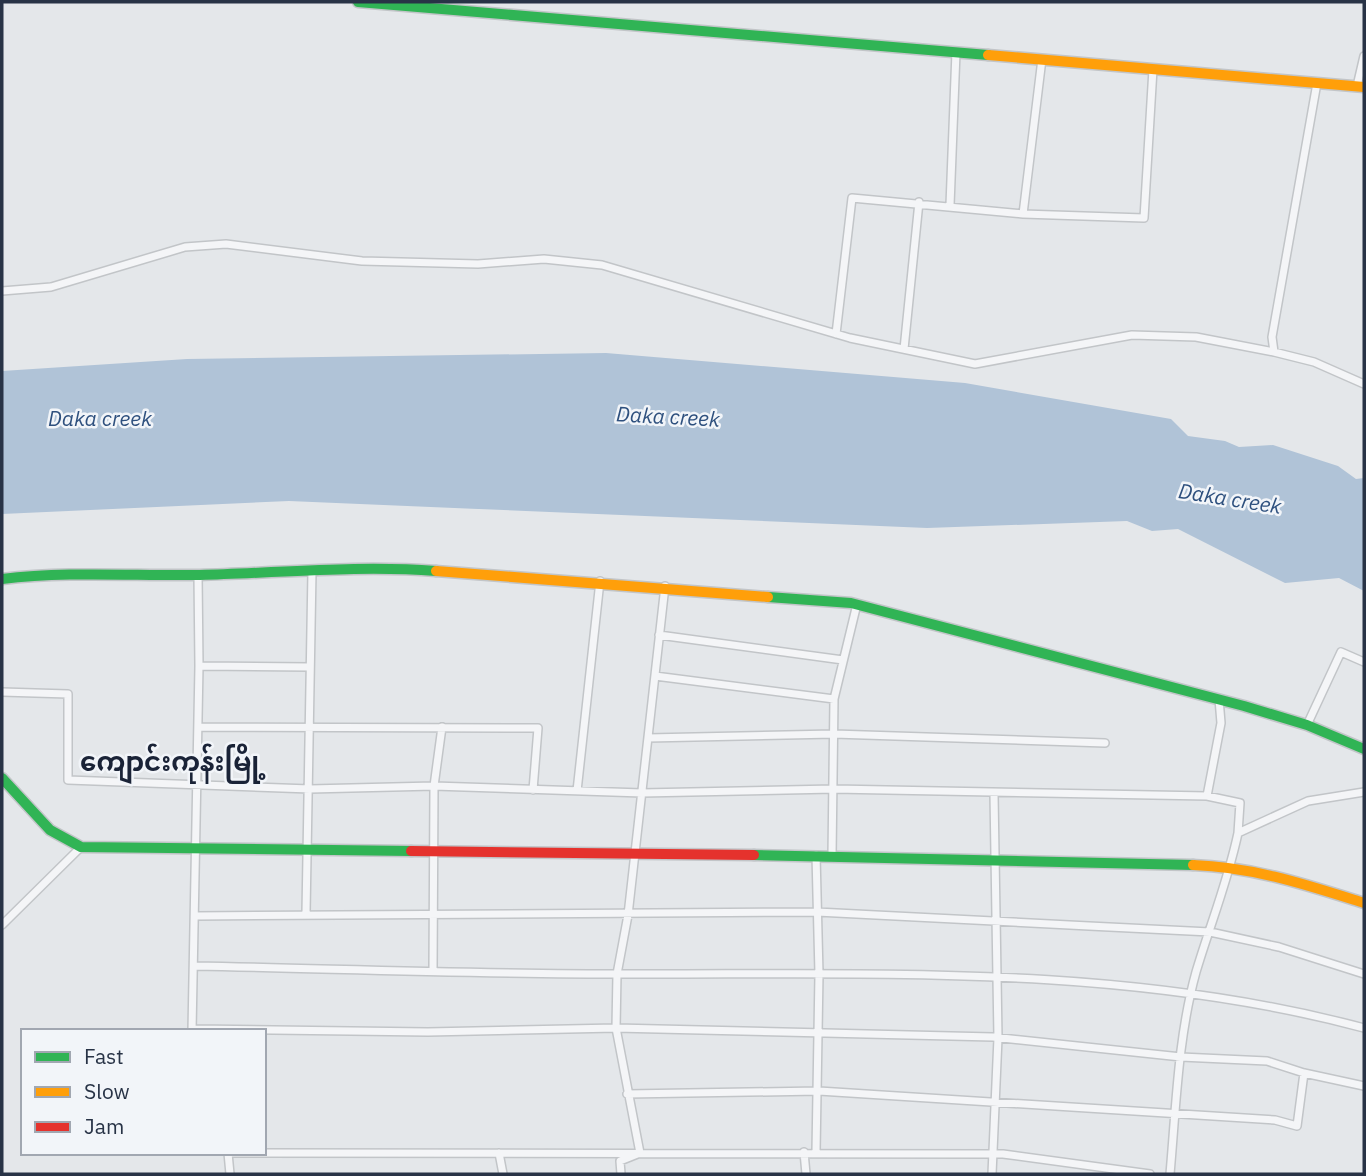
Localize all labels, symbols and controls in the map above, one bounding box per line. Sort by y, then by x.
water label: Daka creek [615,399,722,433]
water label: Daka creek [48,404,153,432]
water label: Daka creek [1177,476,1285,520]
district label: ကျောင်းကုန်းမြို့ [80,743,266,784]
legend [21,1029,266,1155]
text: Fast [84,1042,124,1070]
text: Slow [84,1077,130,1105]
text: Jam [84,1112,124,1140]

